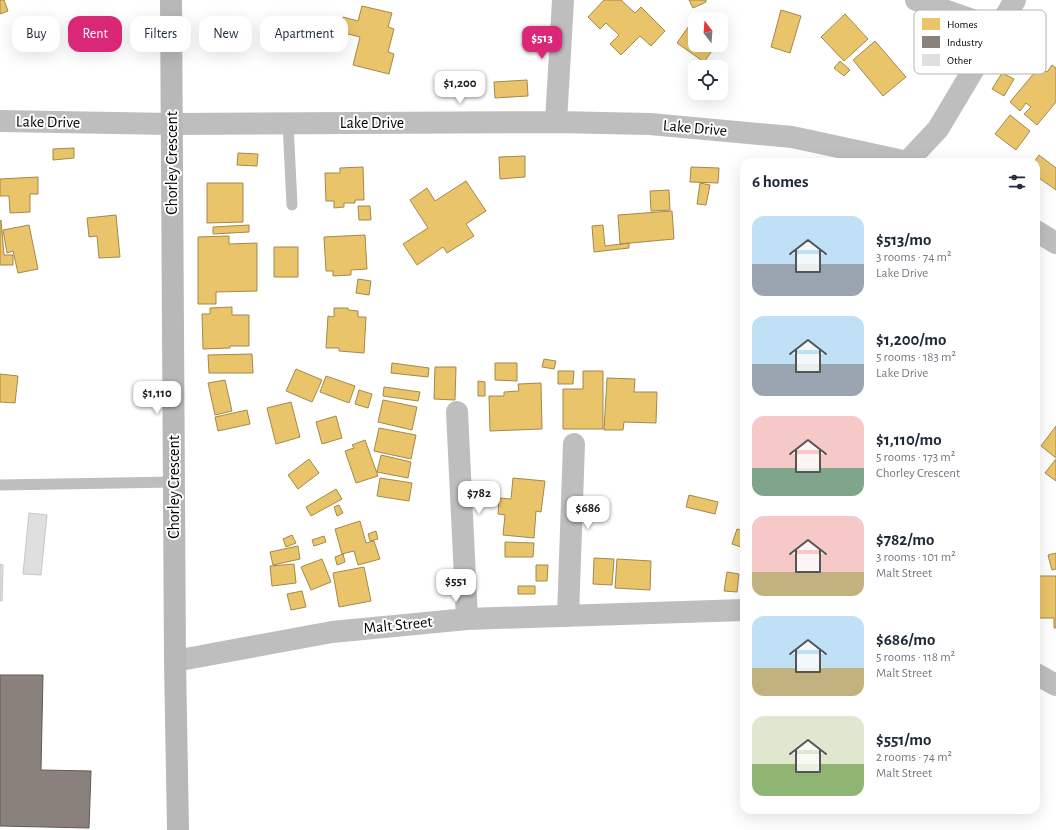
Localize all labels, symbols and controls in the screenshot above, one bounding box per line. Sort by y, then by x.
legend [914,10,1046,74]
north arrow [688,12,728,52]
map controls [688,12,728,100]
chip: Buy [12,16,60,52]
chip: Rent [68,16,122,52]
chip: Filters [130,16,191,52]
chip: New [199,16,252,52]
chip: Apartment [260,16,348,52]
text: Homes [947,19,978,30]
pin: $513 [518,26,566,60]
text: $513 [531,32,553,45]
text: Industry [947,37,983,48]
text: Other [947,55,972,66]
button: locate [688,60,728,100]
pin: $1,200 [427,71,493,105]
text: $1,200 [443,77,477,90]
street label: Chorley Crescent [164,111,181,215]
street label: Lake Drive [16,113,80,131]
street label: Lake Drive [340,115,404,131]
street label: Lake Drive [662,117,728,139]
icon: filters [1006,171,1028,193]
text: 6 homes [752,173,808,190]
text: $513/mo [876,231,931,248]
icon: home [784,232,832,280]
text: 3 rooms · 74 m² [876,251,952,264]
text: Lake Drive [876,267,928,280]
text: $1,200/mo [876,331,946,348]
icon: home [784,332,832,380]
text: 5 rooms · 183 m² [876,351,956,364]
text: Lake Drive [876,367,928,380]
pin: $1,110 [124,381,190,415]
text: $1,110 [142,387,172,400]
text: $1,110/mo [876,431,942,448]
icon: home [784,432,832,480]
street label: Chorley Crescent [166,435,183,539]
text: 5 rooms · 173 m² [876,451,955,464]
text: Chorley Crescent [876,467,960,480]
pin: $782 [455,481,503,515]
text: $782 [467,487,491,500]
pin: $686 [564,496,612,530]
text: $686 [576,502,600,515]
text: $782/mo [876,531,934,548]
icon: home [784,532,832,580]
text: 3 rooms · 101 m² [876,551,956,564]
text: Malt Street [876,567,932,580]
pin: $551 [432,569,480,603]
text: $551 [445,575,467,588]
street label: Malt Street [363,613,433,637]
text: $686/mo [876,631,935,648]
icon: home [784,632,832,680]
text: 5 rooms · 118 m² [876,651,955,664]
text: Malt Street [876,667,932,680]
text: $551/mo [876,731,931,748]
icon: home [784,732,832,780]
text: 2 rooms · 74 m² [876,751,952,764]
text: Malt Street [876,767,932,780]

